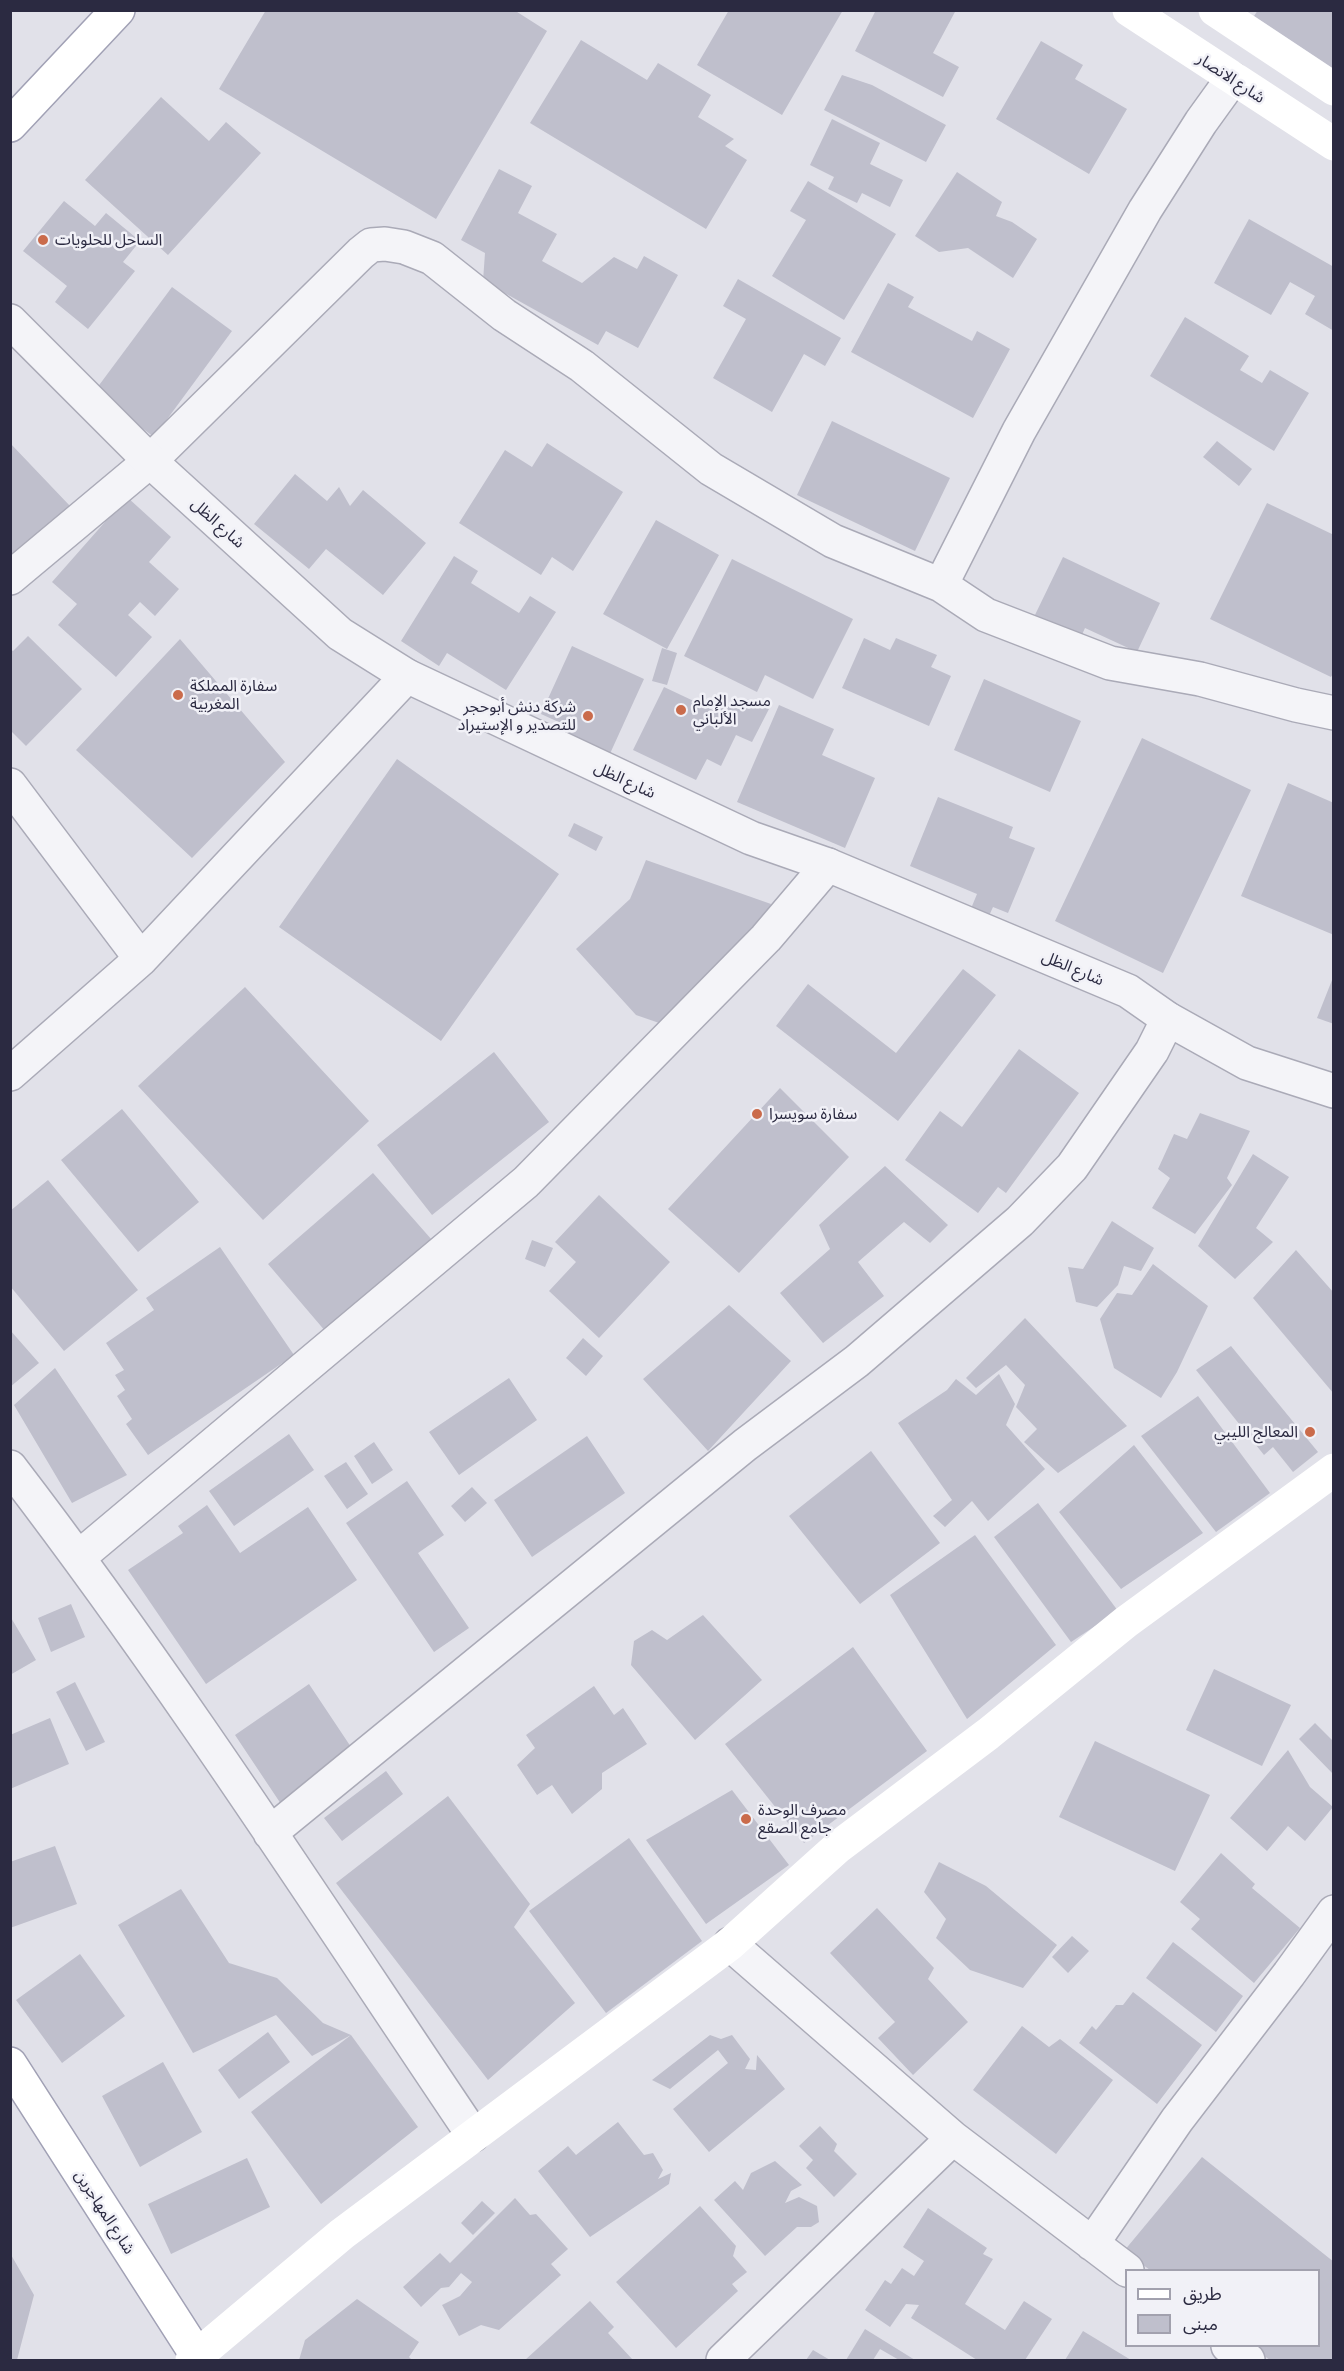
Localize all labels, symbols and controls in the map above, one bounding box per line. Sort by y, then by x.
street label: شارع الانصار [1193,49,1269,107]
place label: الساحل للحلويات [55,230,162,250]
marker: الساحل للحلويات [36,233,50,247]
street label: شارع الظل [187,494,249,552]
place label: سفارة المملكة المغربية [190,676,277,714]
marker: سفارة المملكة المغربية [171,688,185,702]
place label: مسجد الإمام الألباني [693,691,771,729]
place label: شركة دنش أبوحجر للتصدير و الإستيراد [458,697,576,735]
marker: مسجد الإمام الألباني [674,703,688,717]
marker: شركة دنش أبوحجر للتصدير و الإستيراد [581,709,595,723]
street label: شارع الظل [591,757,659,803]
street label: شارع الظل [1039,946,1107,990]
place label: سفارة سويسرا [769,1104,857,1124]
marker: سفارة سويسرا [750,1107,764,1121]
place label: المعالج الليبي [1214,1422,1298,1442]
marker: المعالج الليبي [1303,1425,1317,1439]
place label: مصرف الوحدة جامع الصقع [758,1800,846,1838]
marker: مصرف الوحدة جامع الصقع [739,1812,753,1826]
street label: شارع المهاجرين [71,2166,139,2258]
legend [1125,2269,1320,2347]
text: طريق [1183,2282,1222,2304]
text: مبنى [1183,2312,1218,2334]

